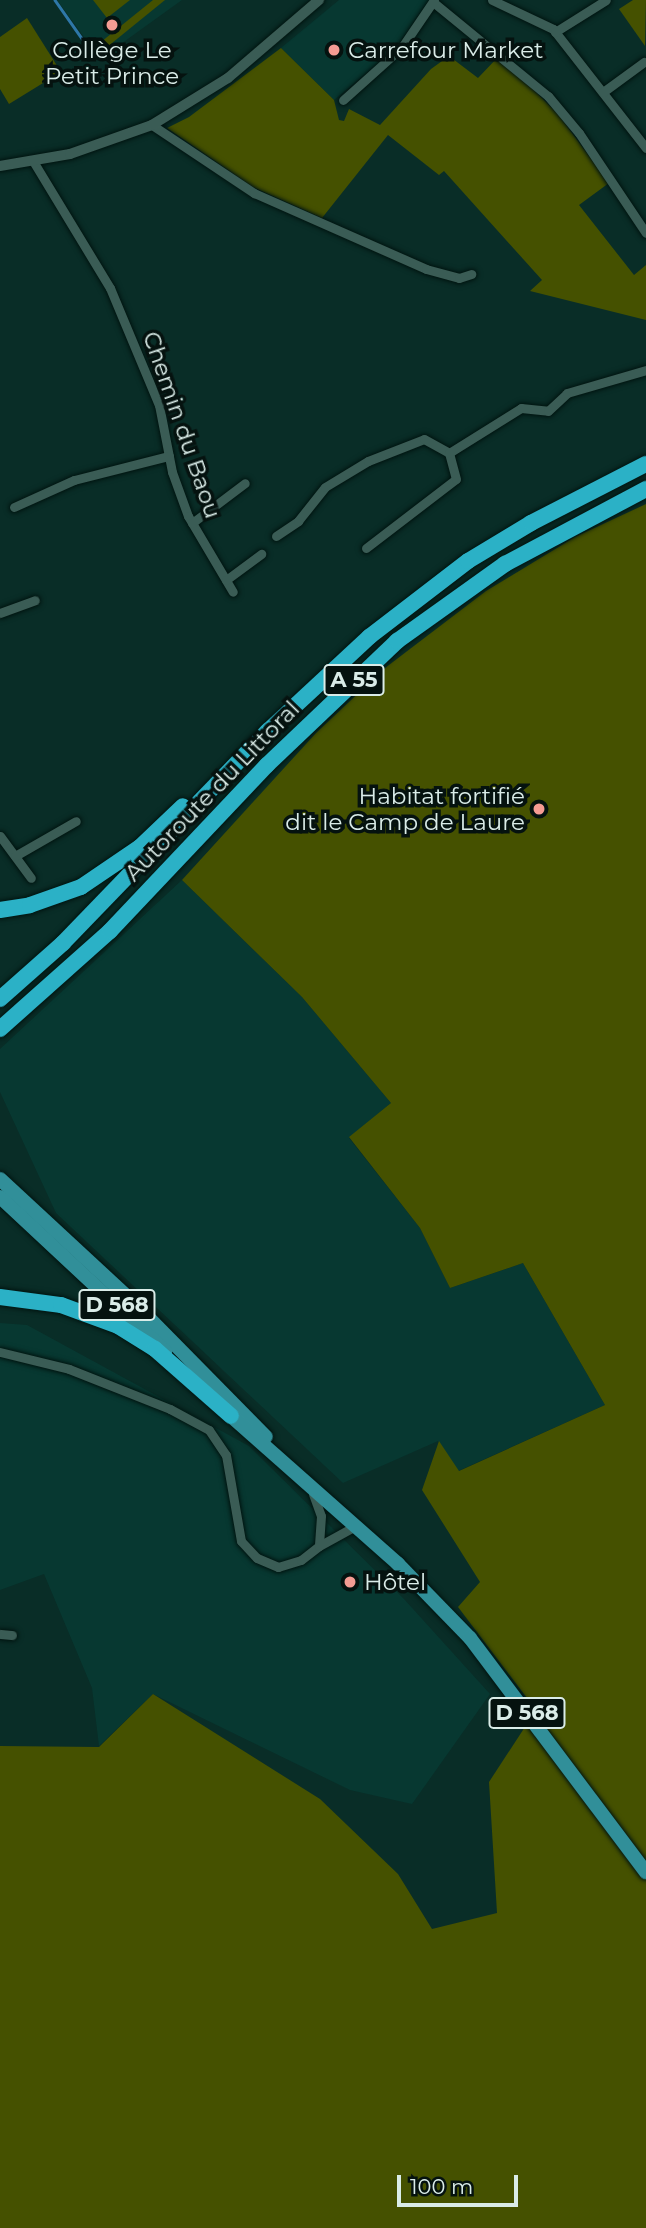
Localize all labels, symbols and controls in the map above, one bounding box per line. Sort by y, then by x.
marker: Collège Le Petit Prince [104,17,120,33]
place label: Collège Le Petit Prince [45,36,179,90]
place label: Carrefour Market [348,36,543,64]
marker: Carrefour Market [326,42,342,58]
street label: Chemin du Baou [137,328,227,522]
road number: A 55 [322,662,386,698]
street label: Autoroute du Littoral [119,695,305,887]
place label: Habitat fortifié dit le Camp de Laure [285,782,525,836]
marker: Habitat fortifié dit le Camp de Laure [531,801,547,817]
road number: D 568 [77,1288,157,1322]
place label: Hôtel [364,1568,426,1596]
marker: Hôtel [342,1574,358,1590]
road number: D 568 [487,1696,567,1730]
scale bar [401,2162,522,2206]
text: 100 m [410,2174,473,2199]

